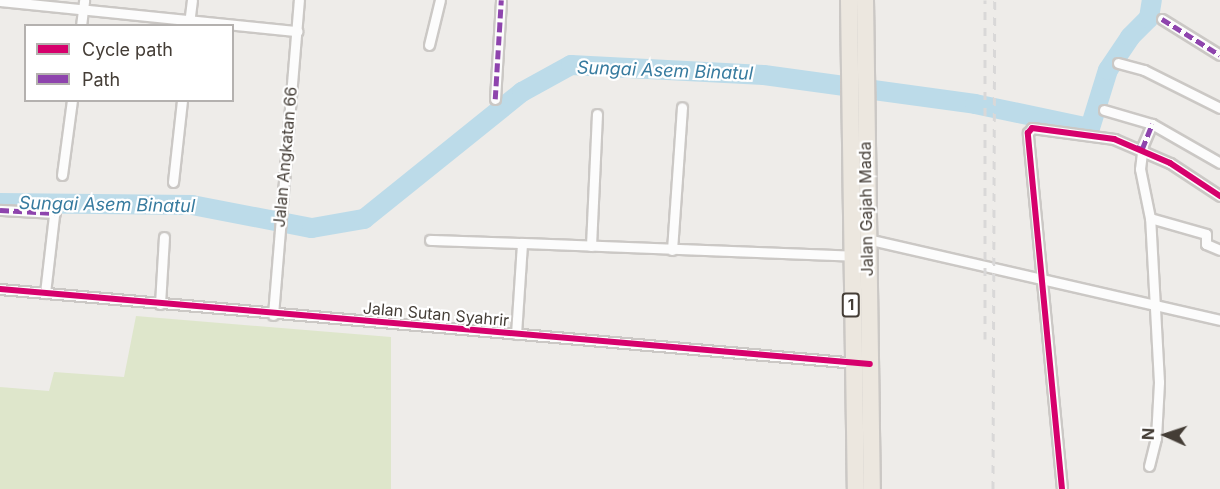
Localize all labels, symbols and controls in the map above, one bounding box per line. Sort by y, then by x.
legend [24,24,234,102]
text: Cycle path [82,39,173,60]
water label: Sungai Asem Binatul [577,57,753,85]
text: Path [82,69,120,90]
street label: Jalan Angkatan 66 [269,86,301,228]
street label: Jalan Gajah Mada [855,141,877,277]
water label: Sungai Asem Binatul [19,193,195,217]
road number: 1 [840,293,862,317]
street label: Jalan Sutan Syahrir [362,298,510,330]
north arrow [1136,405,1196,465]
text: N [1138,427,1158,441]

